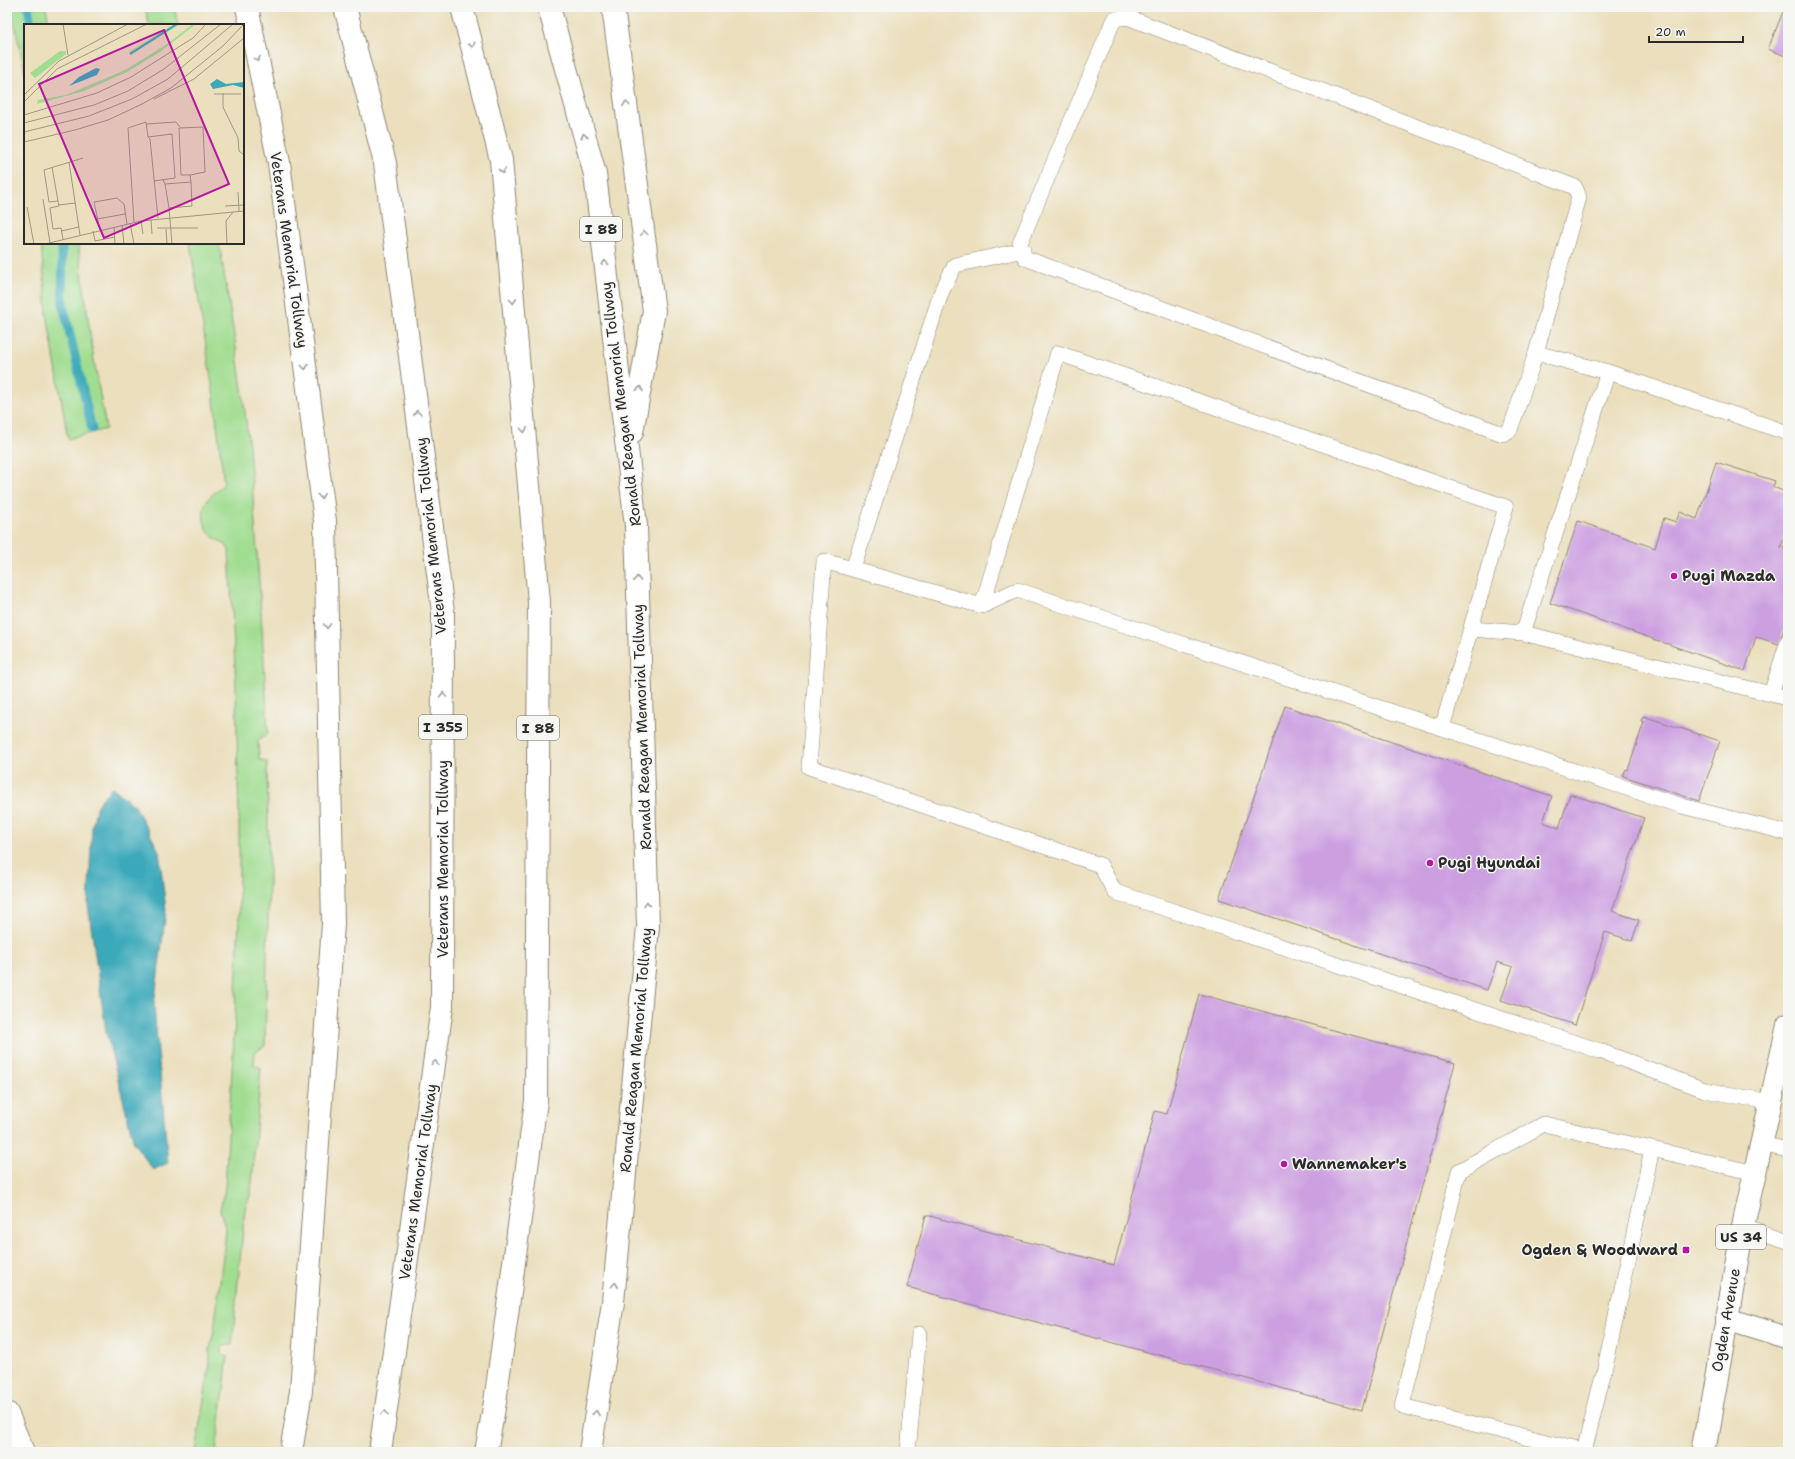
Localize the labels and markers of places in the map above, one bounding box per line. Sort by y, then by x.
place label: Pugi Mazda [1682,566,1776,586]
marker: Pugi Mazda [1669,571,1679,581]
place label: Pugi Hyundai [1438,853,1540,873]
marker: Pugi Hyundai [1425,858,1435,868]
place label: Wannemaker's [1292,1154,1407,1174]
marker: Wannemaker's [1279,1159,1289,1169]
place label: Ogden & Woodward [1521,1240,1678,1260]
marker: Ogden & Woodward [1681,1245,1691,1255]

